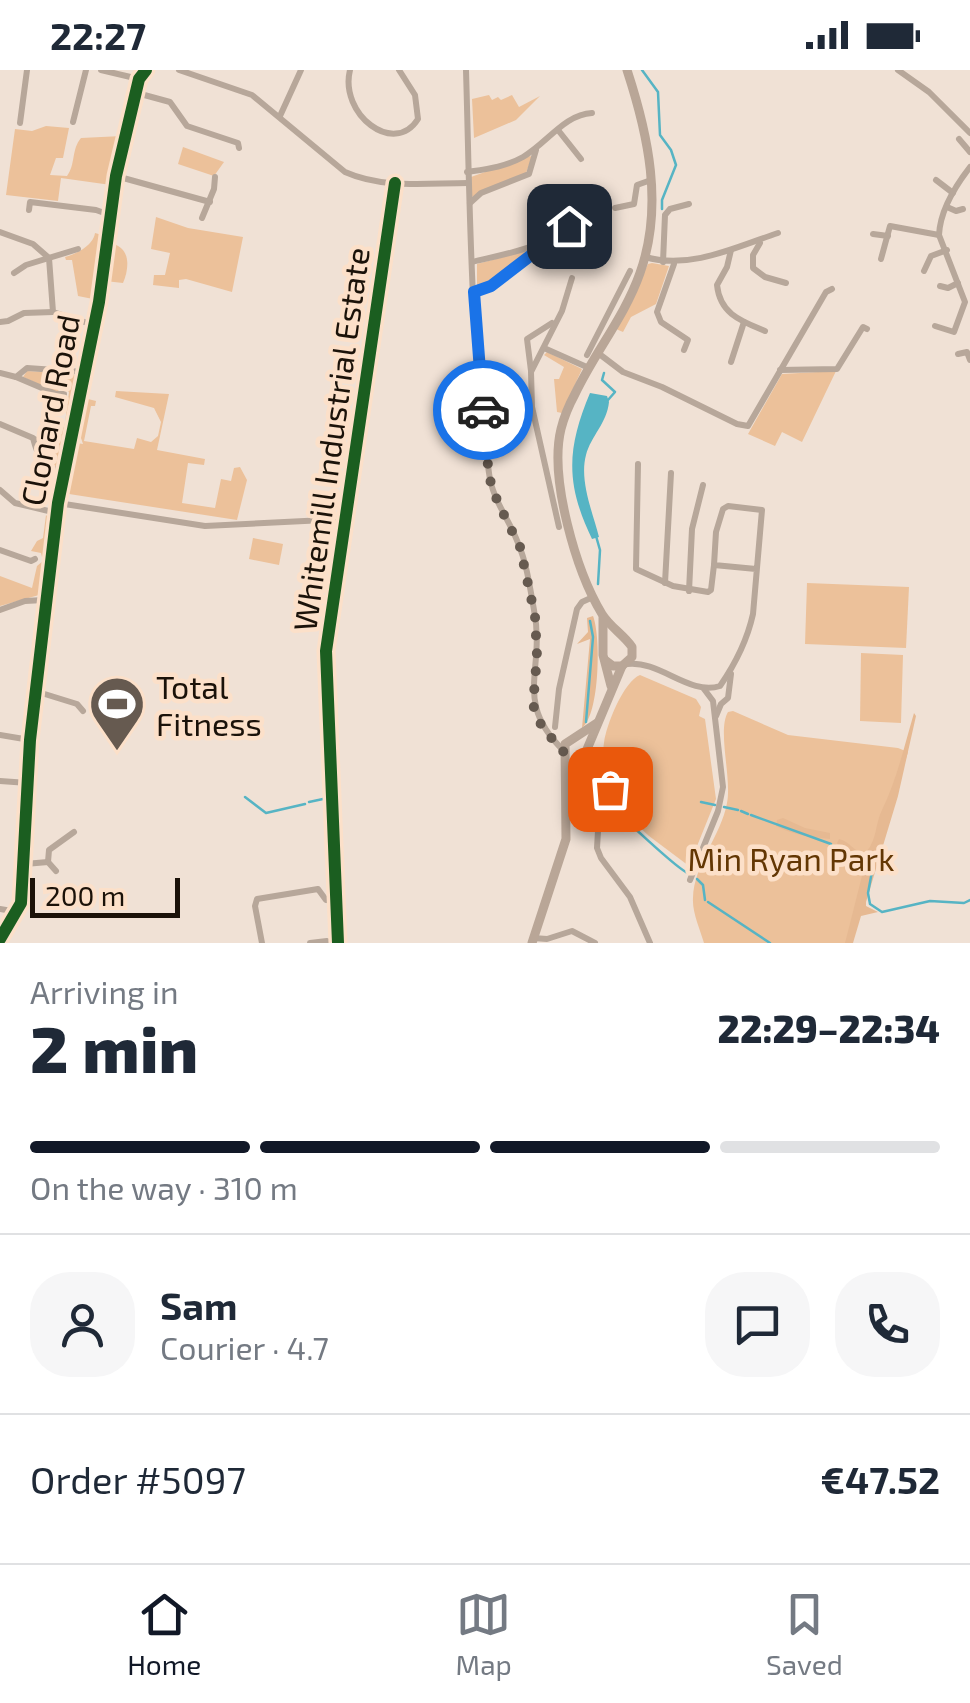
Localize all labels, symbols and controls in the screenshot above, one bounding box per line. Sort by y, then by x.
text: 22:27 [50,12,146,58]
pin [527,184,612,269]
icon: home [542,199,597,254]
street label: Whitemill Industrial Estate [284,245,376,633]
street label: Clonard Road [12,311,86,509]
courier [433,360,533,460]
icon: car [456,383,511,438]
place label: Total Fitness [156,667,262,742]
sports icon: Total Fitness [87,674,147,753]
pin [568,747,653,832]
icon: bag [583,762,638,817]
park label: Min Ryan Park [687,839,895,877]
scale bar [30,873,180,918]
text: 200 m [45,878,125,912]
text: Arriving in [30,972,179,1010]
text: 22:29–22:34 [717,1005,940,1051]
text: 2 min [30,1008,198,1086]
text: On the way · 310 m [30,1168,298,1206]
button: person [30,1272,135,1377]
button: chat [705,1272,810,1377]
button: phone [835,1272,940,1377]
text: Sam [160,1282,237,1328]
text: Courier · 4.7 [160,1328,329,1366]
text: Order #5097 [30,1456,246,1502]
text: €47.52 [821,1456,940,1502]
tab: Home [127,1587,201,1681]
tab: Map [456,1587,512,1681]
tab: Saved [766,1587,843,1681]

